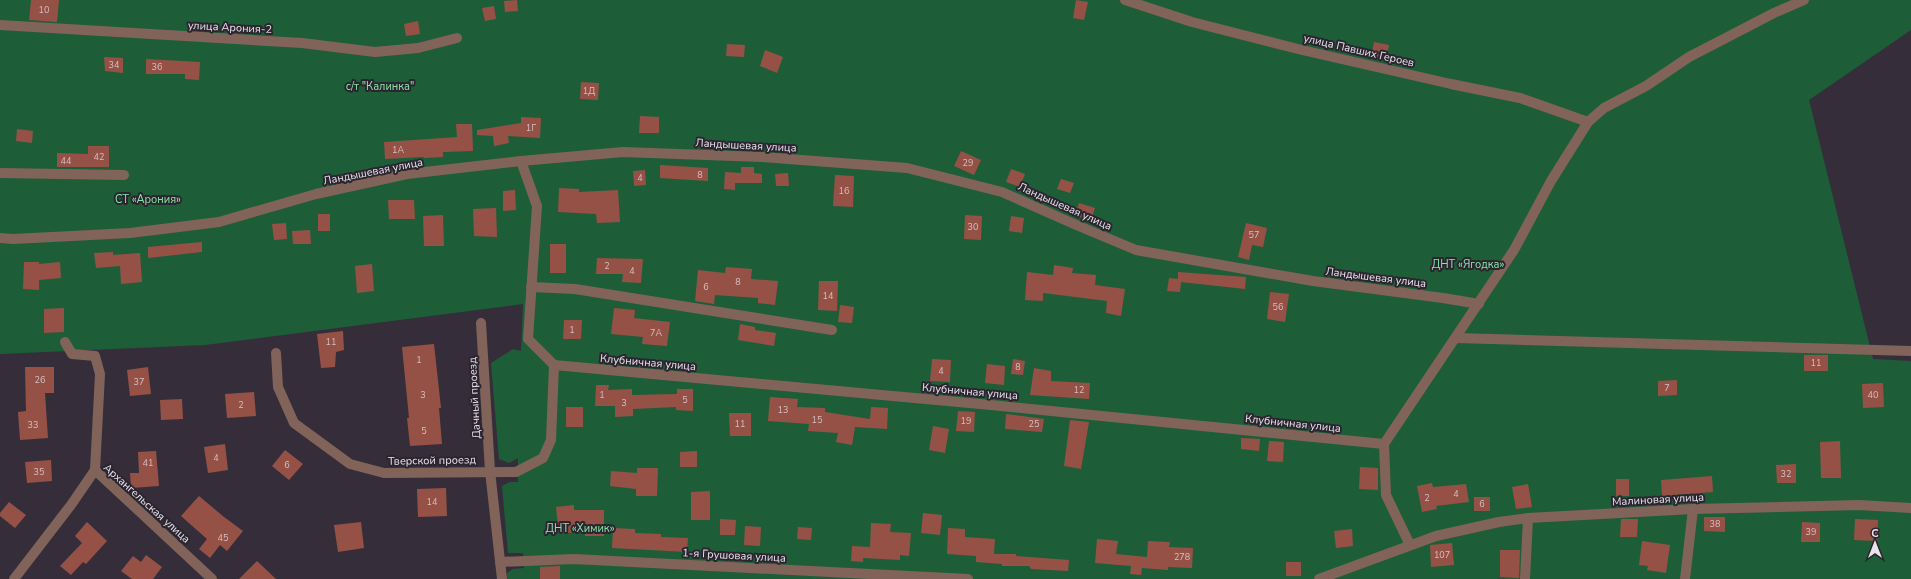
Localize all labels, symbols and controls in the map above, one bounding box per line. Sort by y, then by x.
house number: 10 [39,4,49,16]
street label: улица Арония-2 [187,18,272,37]
street label: улица Павших Героев [1302,30,1416,71]
house number: 34 [109,59,120,71]
house number: 36 [152,61,162,73]
park label: с/т "Калинка" [346,79,414,94]
house number: 1Д [583,85,595,97]
house number: 1Г [526,122,536,134]
street label: Ландышевая улица [695,135,797,156]
house number: 1А [392,144,404,156]
house number: 42 [94,151,104,163]
street label: Ландышевая улица [322,154,424,189]
house number: 44 [61,155,72,167]
house number: 29 [963,157,973,169]
house number: 8 [697,169,703,181]
house number: 4 [637,172,643,184]
street label: Ландышевая улица [1016,179,1114,234]
house number: 16 [839,185,849,197]
park label: СТ «Арония» [115,192,181,207]
house number: 30 [968,221,978,233]
house number: 57 [1249,229,1259,241]
park label: ДНТ «Ягодка» [1432,257,1504,272]
house number: 2 [604,260,610,272]
street label: Ландышевая улица [1325,264,1427,291]
house number: 4 [629,265,635,277]
house number: 8 [735,276,741,288]
house number: 6 [703,281,709,293]
house number: 14 [823,290,834,302]
house number: 56 [1273,301,1283,313]
house number: 1 [569,324,575,336]
house number: 7А [650,327,662,339]
house number: 11 [326,336,336,348]
street label: Клубничная улица [599,351,697,374]
house number: 1 [416,354,422,366]
street label: Дачный проезд [465,356,484,439]
house number: 11 [1811,357,1821,369]
house number: 8 [1015,361,1021,373]
house number: 4 [938,365,944,377]
house number: 26 [35,374,45,386]
house number: 37 [134,376,144,388]
street label: Клубничная улица [921,380,1019,403]
house number: 7 [1664,382,1670,394]
house number: 12 [1074,384,1084,396]
house number: 3 [420,389,426,401]
house number: 1 [599,389,605,401]
house number: 40 [1868,389,1878,401]
house number: 5 [682,394,688,406]
house number: 3 [621,397,627,409]
house number: 2 [238,399,244,411]
house number: 13 [778,404,788,416]
street label: Клубничная улица [1244,411,1342,436]
house number: 15 [812,414,822,426]
house number: 19 [961,415,971,427]
house number: 11 [735,418,745,430]
house number: 25 [1029,418,1039,430]
house number: 33 [28,419,38,431]
house number: 5 [421,425,427,437]
house number: 4 [213,452,219,464]
street label: Тверской проезд [388,452,477,469]
house number: 41 [143,457,153,469]
house number: 6 [284,459,290,471]
street label: Архангельская улица [100,460,193,546]
house number: 35 [34,466,44,478]
house number: 32 [1781,468,1791,480]
house number: 4 [1453,488,1459,500]
street label: Малиновая улица [1612,490,1704,509]
house number: 2 [1424,492,1430,504]
house number: 14 [427,496,438,508]
house number: 6 [1479,498,1485,510]
house number: 38 [1710,518,1720,530]
park label: ДНТ «Химик» [545,521,615,536]
north arrow [1855,523,1895,563]
house number: 39 [1806,526,1816,538]
text: С [1871,526,1879,541]
house number: 45 [218,532,228,544]
street label: 1-я Грушовая улица [682,545,786,566]
house number: 107 [1434,549,1450,561]
house number: 278 [1174,551,1190,563]

